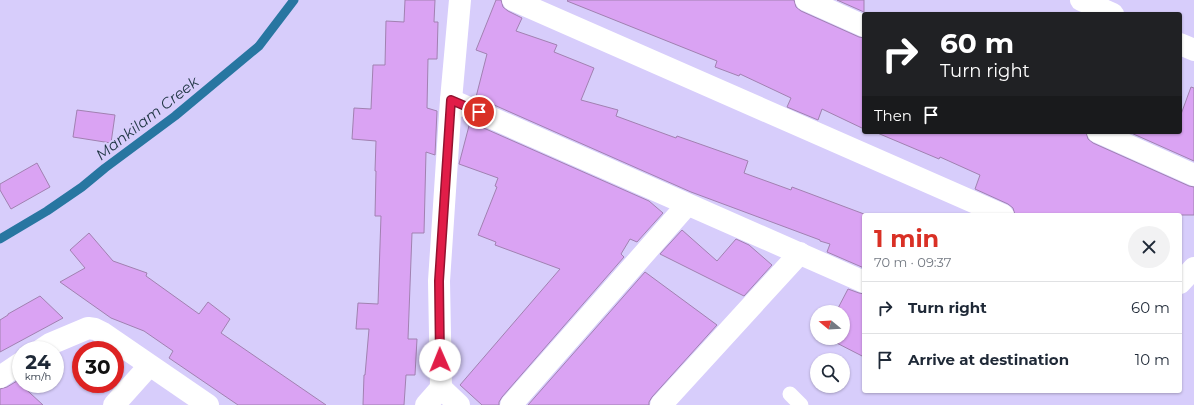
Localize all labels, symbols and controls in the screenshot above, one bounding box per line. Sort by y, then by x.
text: 60 m [940,26,1014,60]
icon: right [874,28,926,80]
text: Turn right [940,60,1030,82]
water label: Mankilam Creek [92,71,203,164]
pin [462,95,496,129]
icon: arrive [468,101,490,123]
icon: arrive [920,104,942,126]
text: Then [874,106,912,125]
text: 1 min [874,224,939,253]
button: close [1128,226,1170,268]
text: 70 m · 09:37 [874,254,951,270]
icon: right [874,297,896,319]
text: Turn right [908,298,987,317]
text: 60 m [1131,298,1170,317]
north arrow [810,305,850,345]
map controls [810,305,850,393]
position arrow [419,339,461,381]
speed limit sign: 30 [72,341,124,393]
icon: arrive [874,349,896,371]
text: 24 [25,350,51,374]
text: Arrive at destination [908,350,1069,369]
text: 10 m [1135,350,1170,369]
button: search [810,353,850,393]
text: km/h [25,370,51,383]

